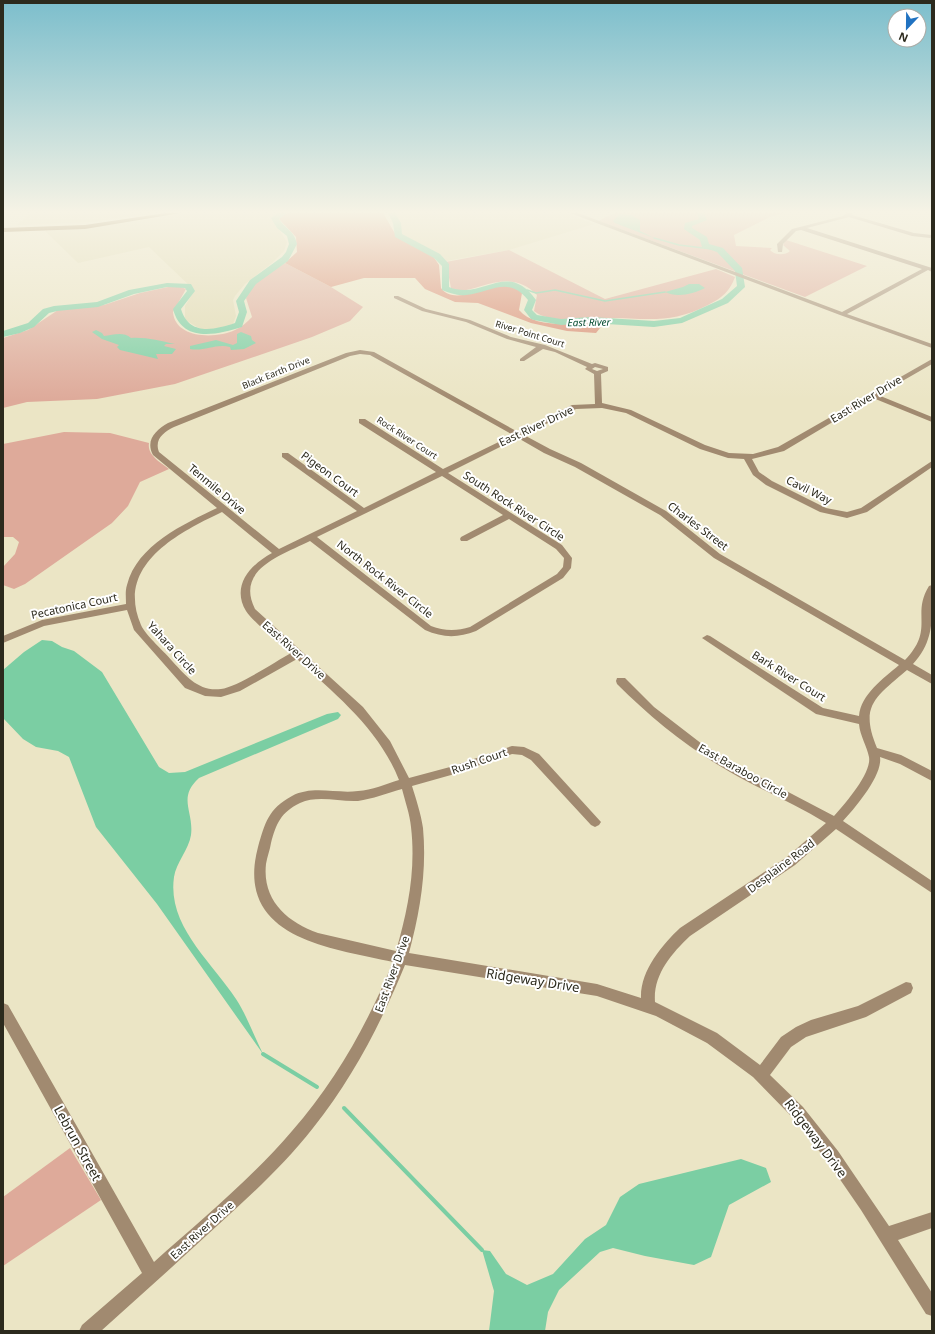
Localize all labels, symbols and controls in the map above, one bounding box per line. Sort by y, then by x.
north arrow [887,8,927,48]
text: N [896,29,910,46]
water label: East River [567,315,612,329]
street label: River Point Court [494,317,567,350]
street label: Black Earth Drive [240,353,312,392]
street label: East River Drive [827,371,904,426]
street label: East River Drive [496,402,575,449]
street label: Rock River Court [374,413,441,462]
street label: Pigeon Court [298,448,362,500]
street label: Tenmile Drive [185,460,249,517]
street label: South Rock River Circle [461,467,568,544]
street label: Cavil Way [784,472,835,507]
street label: Charles Street [665,498,732,553]
street label: North Rock River Circle [334,536,436,621]
street label: Pecatonica Court [29,589,118,622]
street label: East River Drive [259,617,329,682]
street label: Yahara Circle [145,618,200,677]
street label: Bark River Court [750,647,829,704]
street label: East Baraboo Circle [696,740,790,801]
street label: Rush Court [449,744,508,777]
street label: Desplaine Road [744,835,817,896]
street label: East River Drive [371,933,412,1014]
street label: Ridgeway Drive [485,964,581,996]
street label: Ridgeway Drive [780,1095,852,1181]
street label: Lebrun Street [50,1102,106,1184]
street label: East River Drive [167,1197,237,1262]

